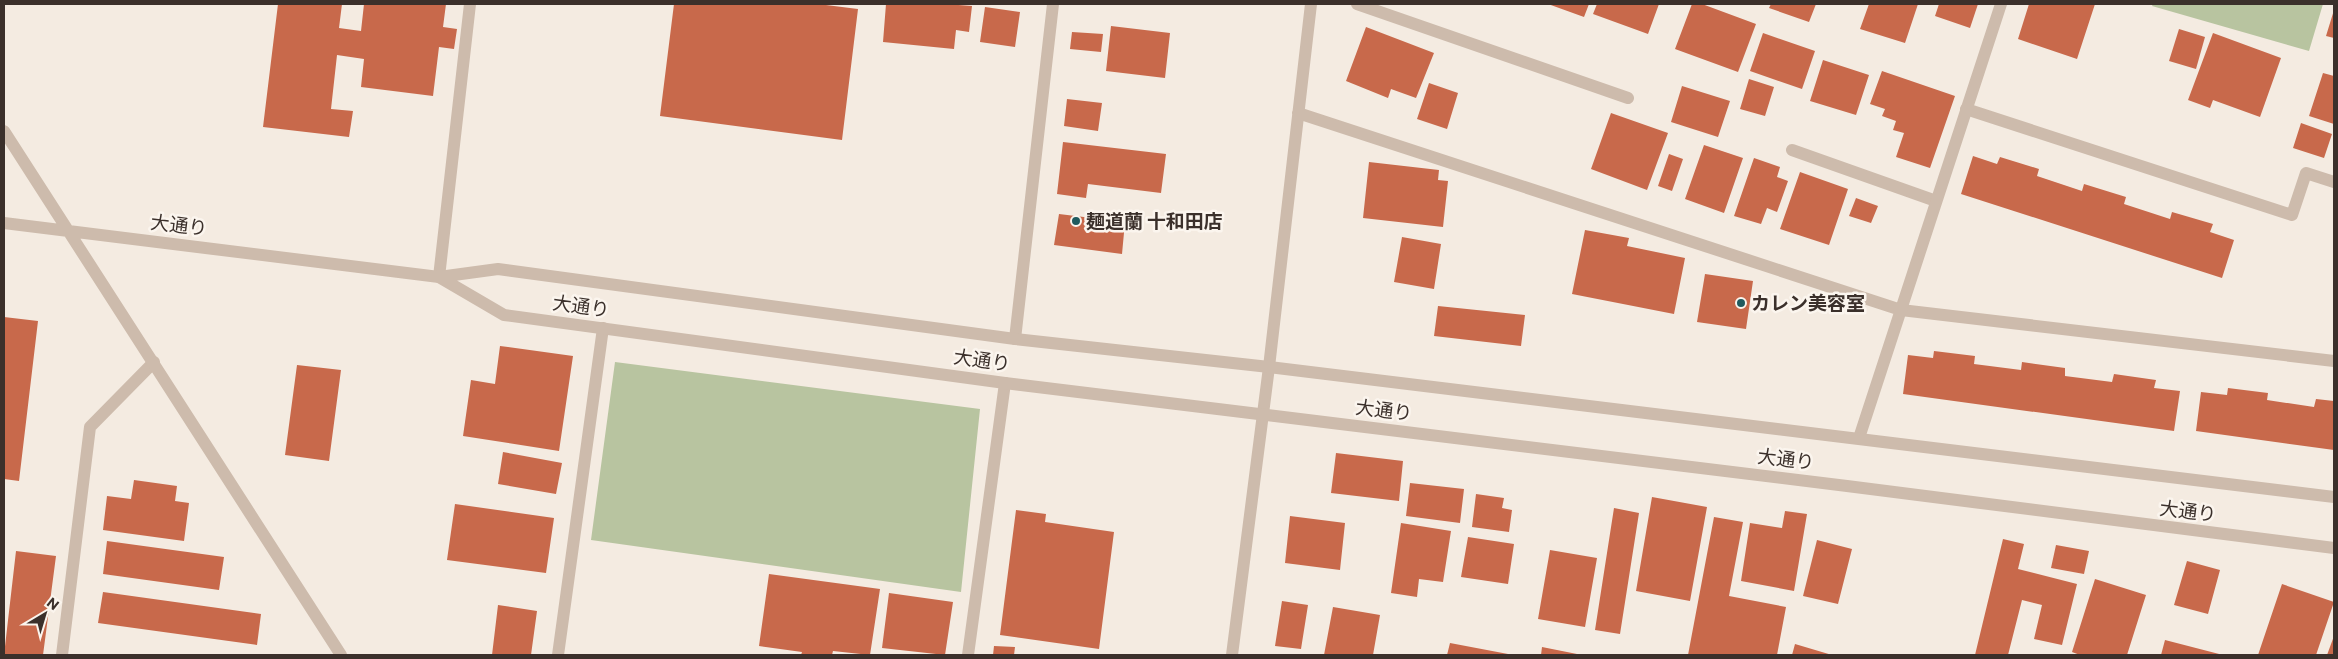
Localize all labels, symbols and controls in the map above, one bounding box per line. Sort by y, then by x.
place label: 麺道蘭 十和田店 [1086,209,1223,232]
street label: 大通り [149,210,209,239]
marker: 麺道蘭 十和田店 [1070,215,1082,227]
street label: 大通り [551,290,611,321]
place label: カレン美容室 [1751,291,1865,314]
marker: カレン美容室 [1735,297,1747,309]
street label: 大通り [952,344,1012,375]
street label: 大通り [1354,395,1414,424]
street label: 大通り [1756,444,1816,473]
street label: 大通り [2158,496,2218,525]
north arrow [20,589,70,639]
text: N [44,593,63,613]

